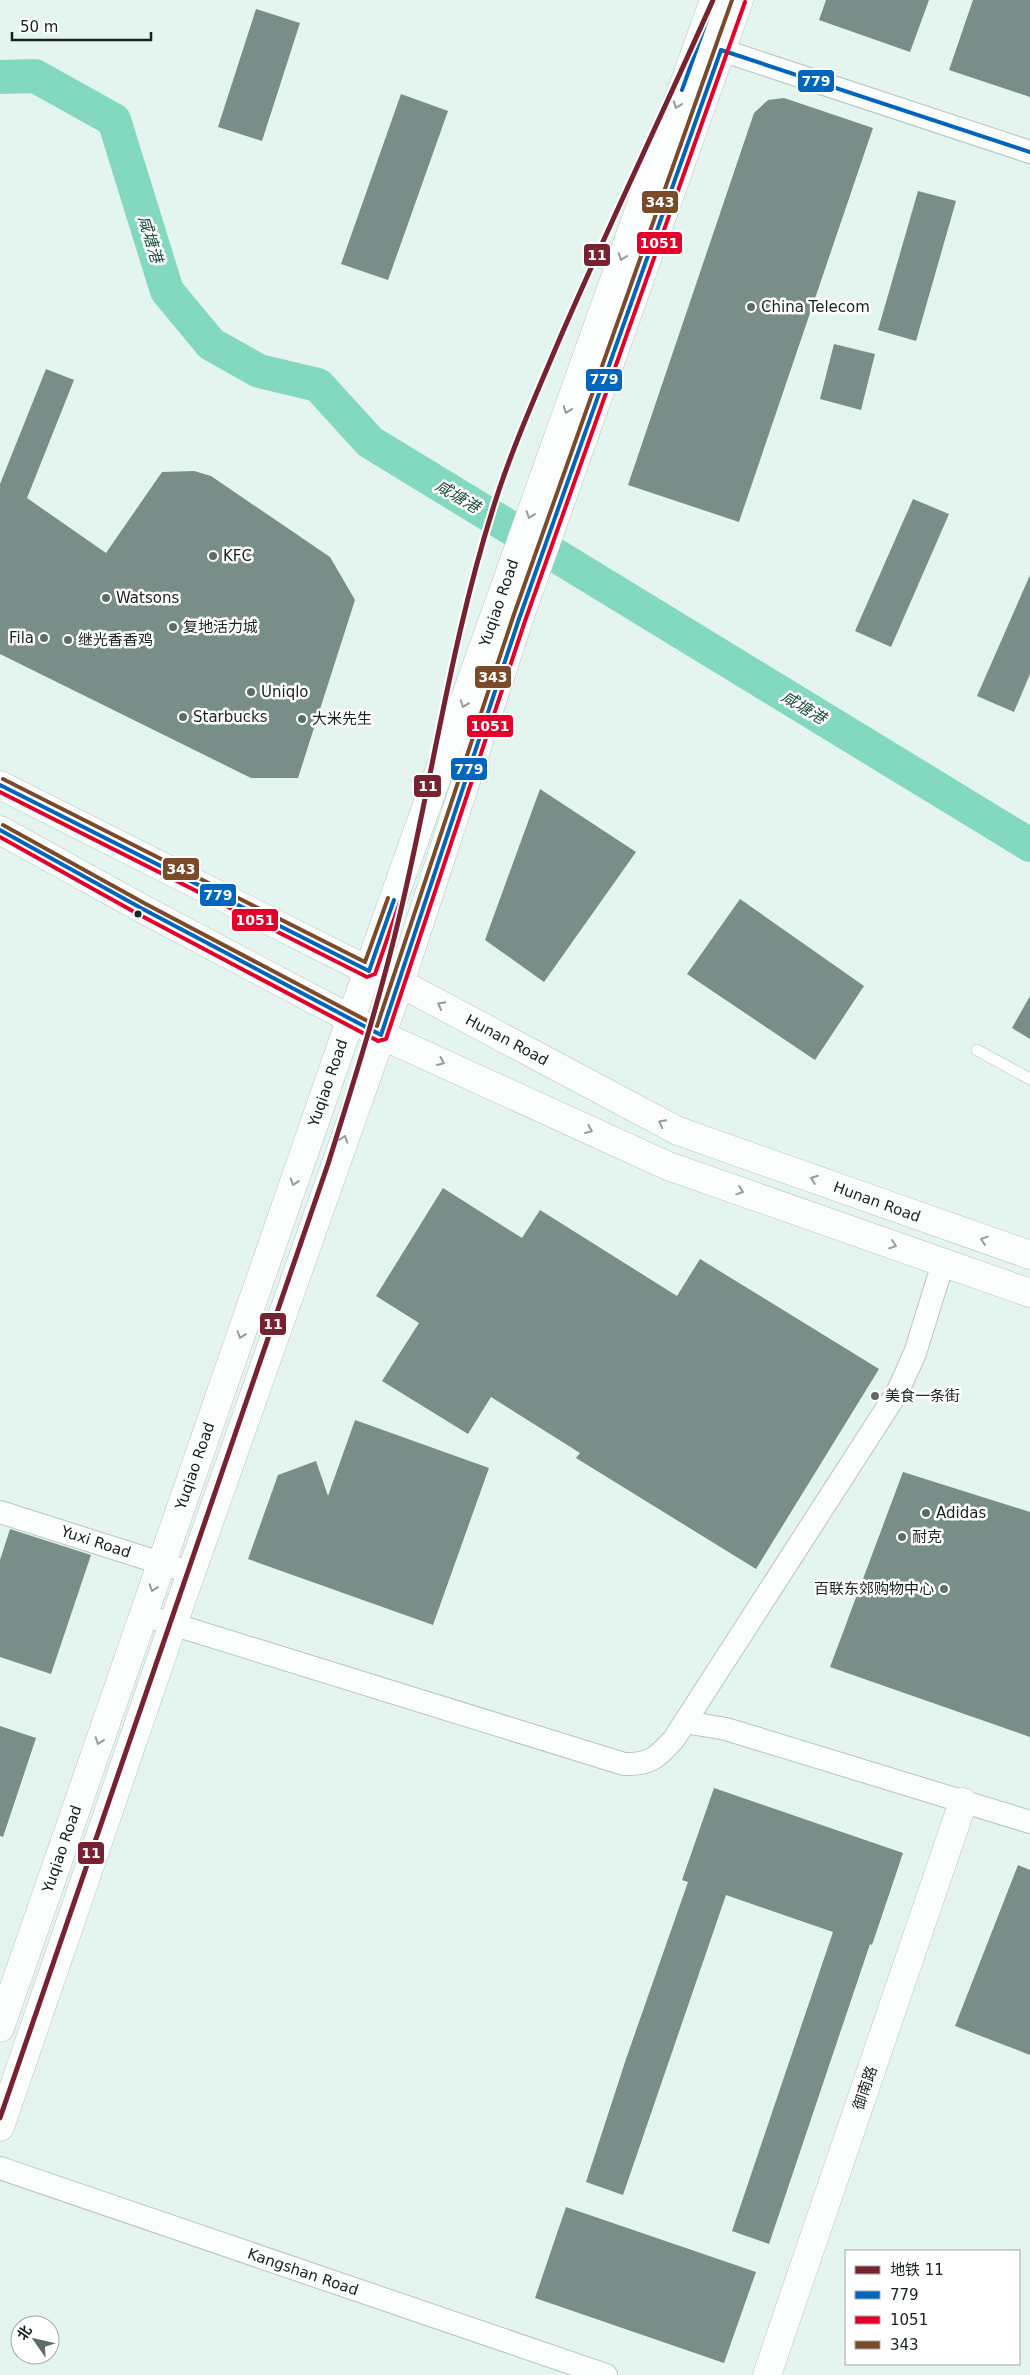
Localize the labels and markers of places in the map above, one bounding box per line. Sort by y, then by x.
place label: China Telecom [761,298,870,316]
marker: China Telecom [745,301,757,313]
place label: KFC [223,547,252,565]
marker: KFC [207,550,219,562]
place label: Watsons [116,589,179,607]
marker: Watsons [100,592,112,604]
place label: 复地活力城 [183,618,258,636]
marker: 复地活力城 [167,621,179,633]
place label: Fila [9,629,34,647]
place label: 继光香香鸡 [78,631,153,649]
marker: Fila [38,632,50,644]
marker: 继光香香鸡 [62,634,74,646]
place label: Uniqlo [261,683,309,701]
marker: Uniqlo [245,686,257,698]
place label: Starbucks [193,708,268,726]
place label: 大米先生 [312,710,372,728]
marker: Starbucks [177,711,189,723]
marker: 大米先生 [296,713,308,725]
unlabelled marker [133,909,143,919]
place label: 美食一条街 [885,1387,960,1405]
marker: 美食一条街 [869,1390,881,1402]
place label: Adidas [936,1504,986,1522]
marker: Adidas [920,1507,932,1519]
place label: 耐克 [912,1528,942,1546]
marker: 耐克 [896,1531,908,1543]
place label: 百联东郊购物中心 [814,1580,934,1598]
marker: 百联东郊购物中心 [938,1583,950,1595]

